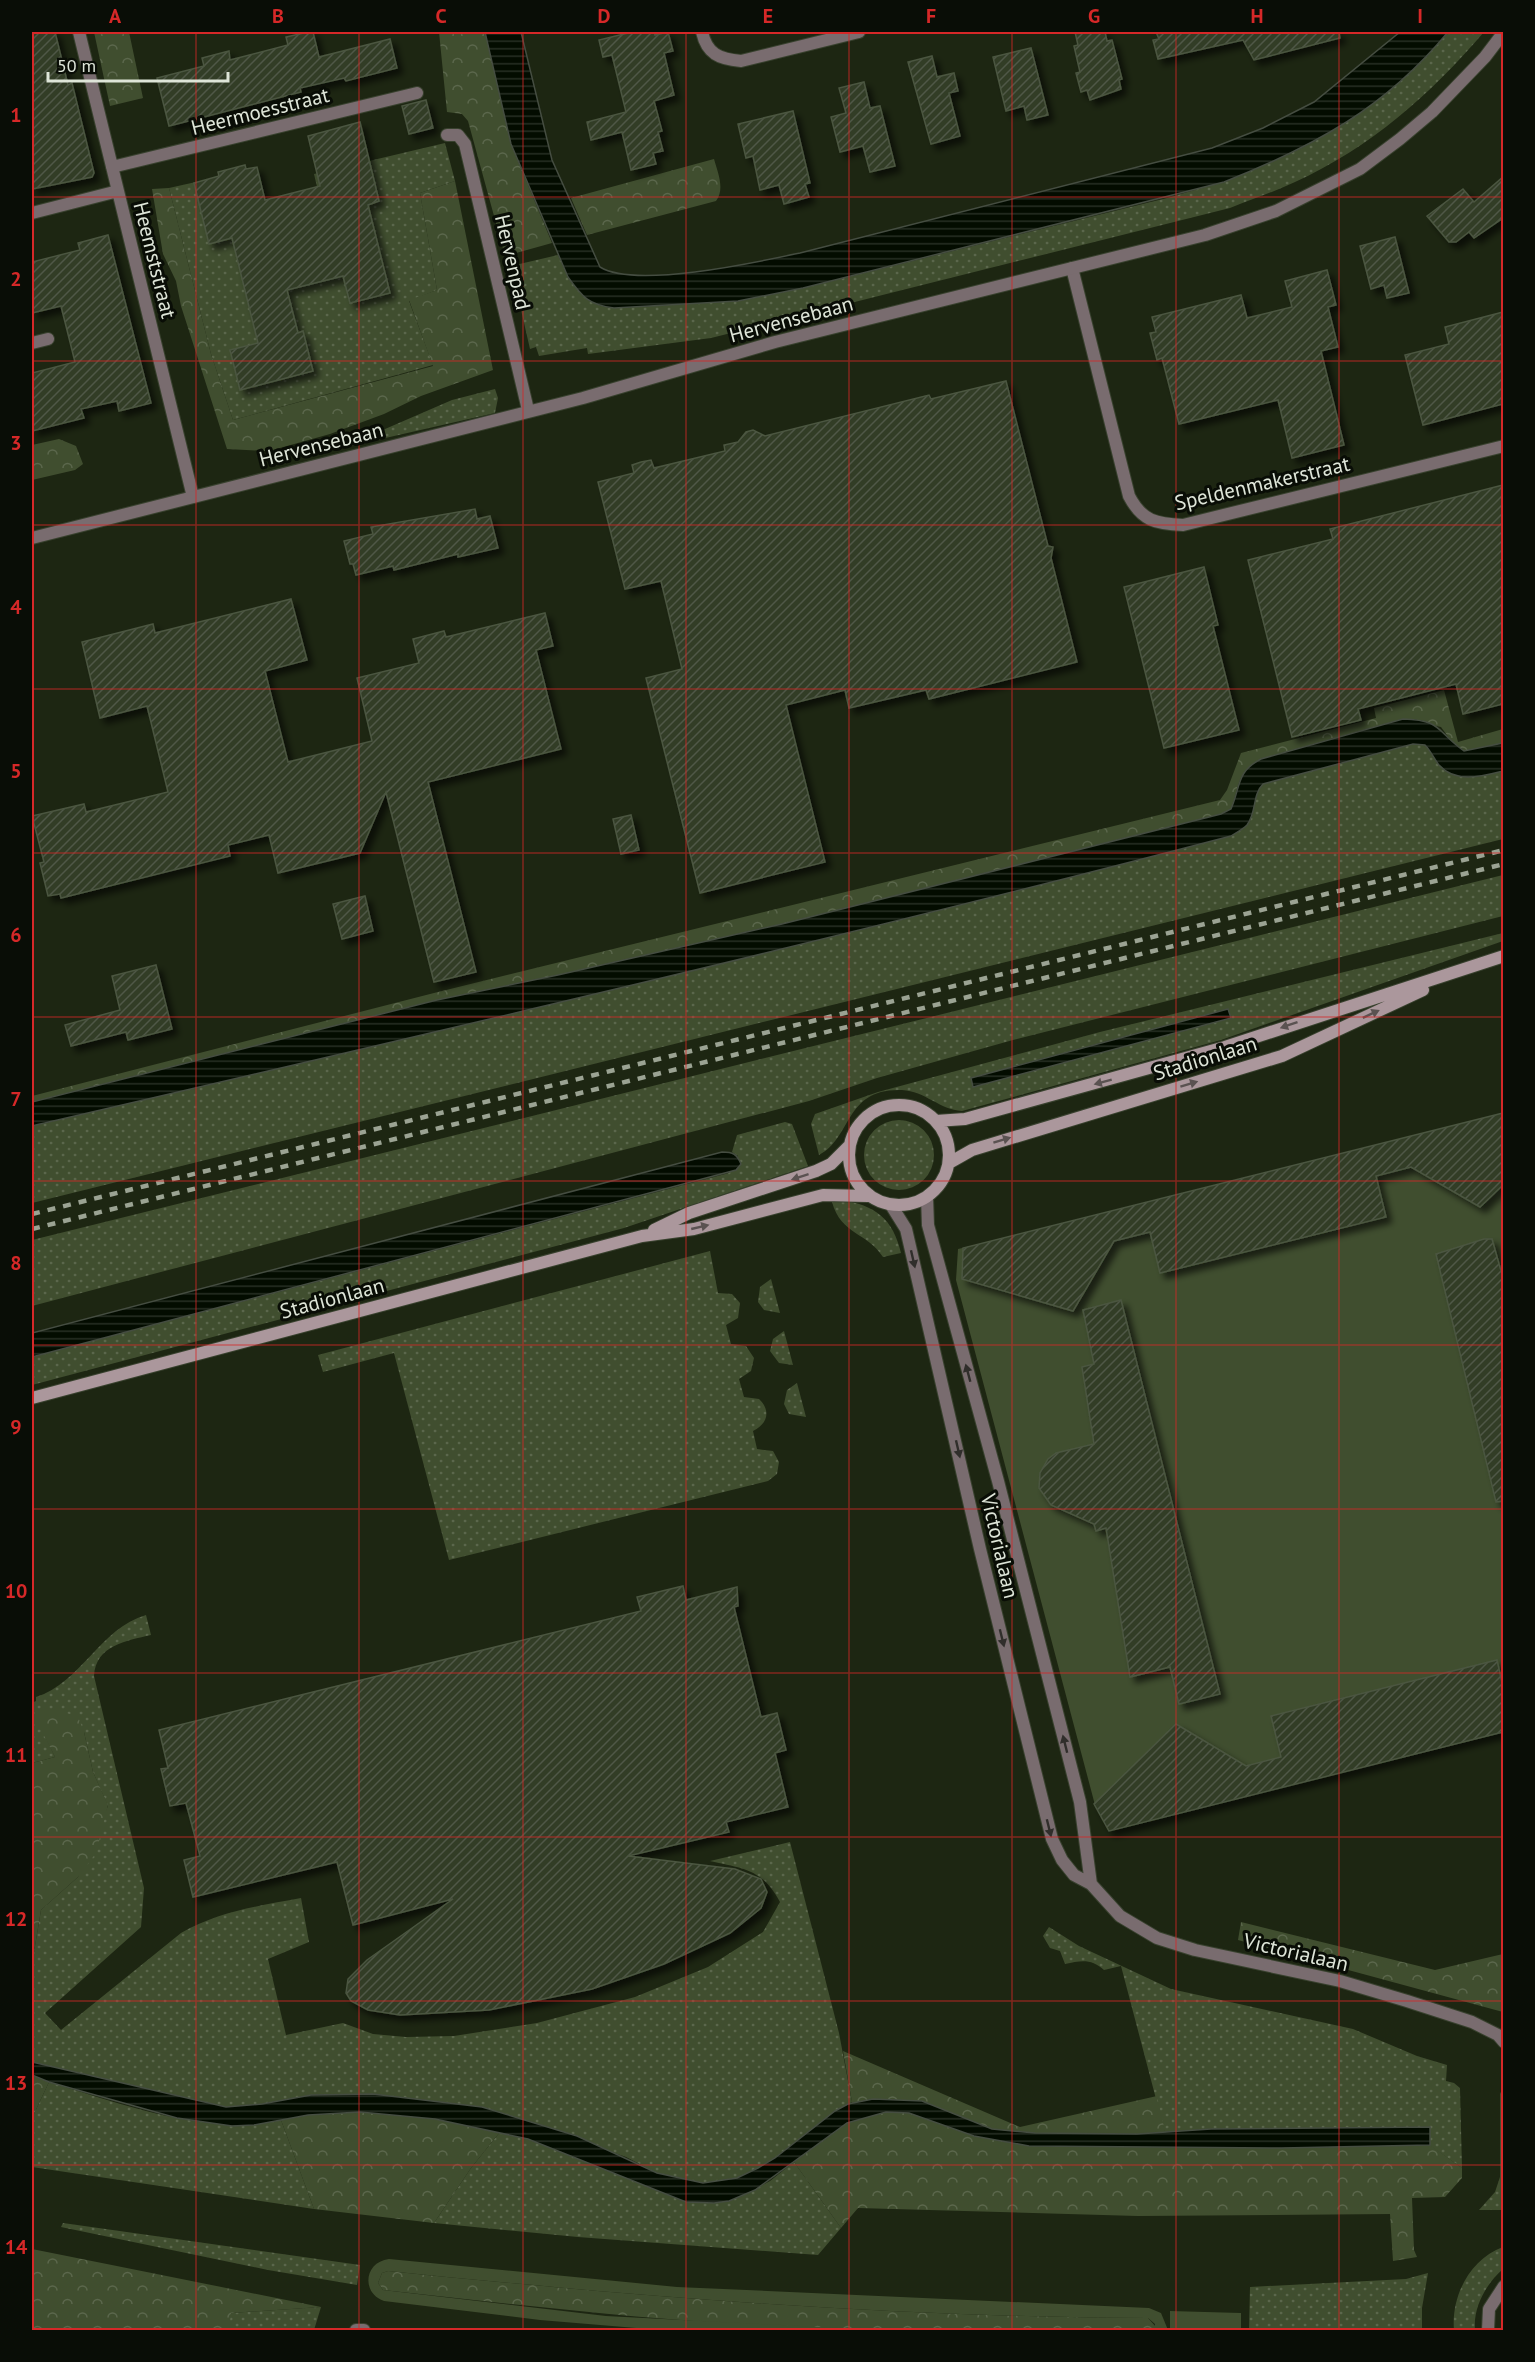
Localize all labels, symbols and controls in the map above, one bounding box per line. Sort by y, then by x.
text: A [109,3,122,29]
text: B [272,3,284,29]
text: C [435,3,447,29]
text: D [598,3,611,29]
text: E [763,3,773,29]
text: F [926,3,936,29]
text: G [1088,3,1100,29]
text: H [1250,3,1264,29]
text: I [1417,3,1423,29]
scale bar [48,45,228,83]
text: 50 m [57,54,96,77]
street label: Heermoesstraat [188,81,332,141]
text: 1 [10,102,22,128]
street label: Heemststraat [127,199,183,321]
street label: Hervenpad [489,212,537,312]
text: 2 [10,266,22,292]
street label: Hervensebaan [726,290,856,348]
street label: Hervensebaan [256,416,386,472]
text: 3 [10,430,22,456]
street label: Speldenmakerstraat [1172,450,1352,516]
text: 4 [10,594,22,620]
text: 5 [10,758,22,784]
text: 6 [10,922,22,948]
one-way arrow [1362,1010,1379,1019]
one-way arrow [1280,1020,1298,1030]
street label: Stadionlaan [1150,1029,1260,1087]
one-way arrow [1094,1078,1112,1088]
one-way arrow [1180,1079,1198,1088]
text: 7 [10,1086,22,1112]
one-way arrow [993,1135,1011,1144]
one-way arrow [791,1172,809,1182]
one-way arrow [691,1221,709,1231]
text: 8 [10,1250,22,1276]
one-way arrow [908,1250,918,1268]
street label: Stadionlaan [277,1271,387,1325]
one-way arrow [963,1364,973,1382]
text: 9 [10,1414,22,1440]
one-way arrow [953,1439,963,1458]
street label: Victorialaan [975,1490,1025,1601]
text: 10 [5,1578,27,1604]
one-way arrow [997,1629,1007,1648]
one-way arrow [1060,1735,1070,1754]
text: 11 [5,1742,27,1768]
one-way arrow [1044,1818,1054,1837]
text: 12 [5,1906,27,1932]
street label: Victorialaan [1240,1927,1351,1977]
text: 13 [5,2070,27,2096]
text: 14 [5,2234,28,2260]

